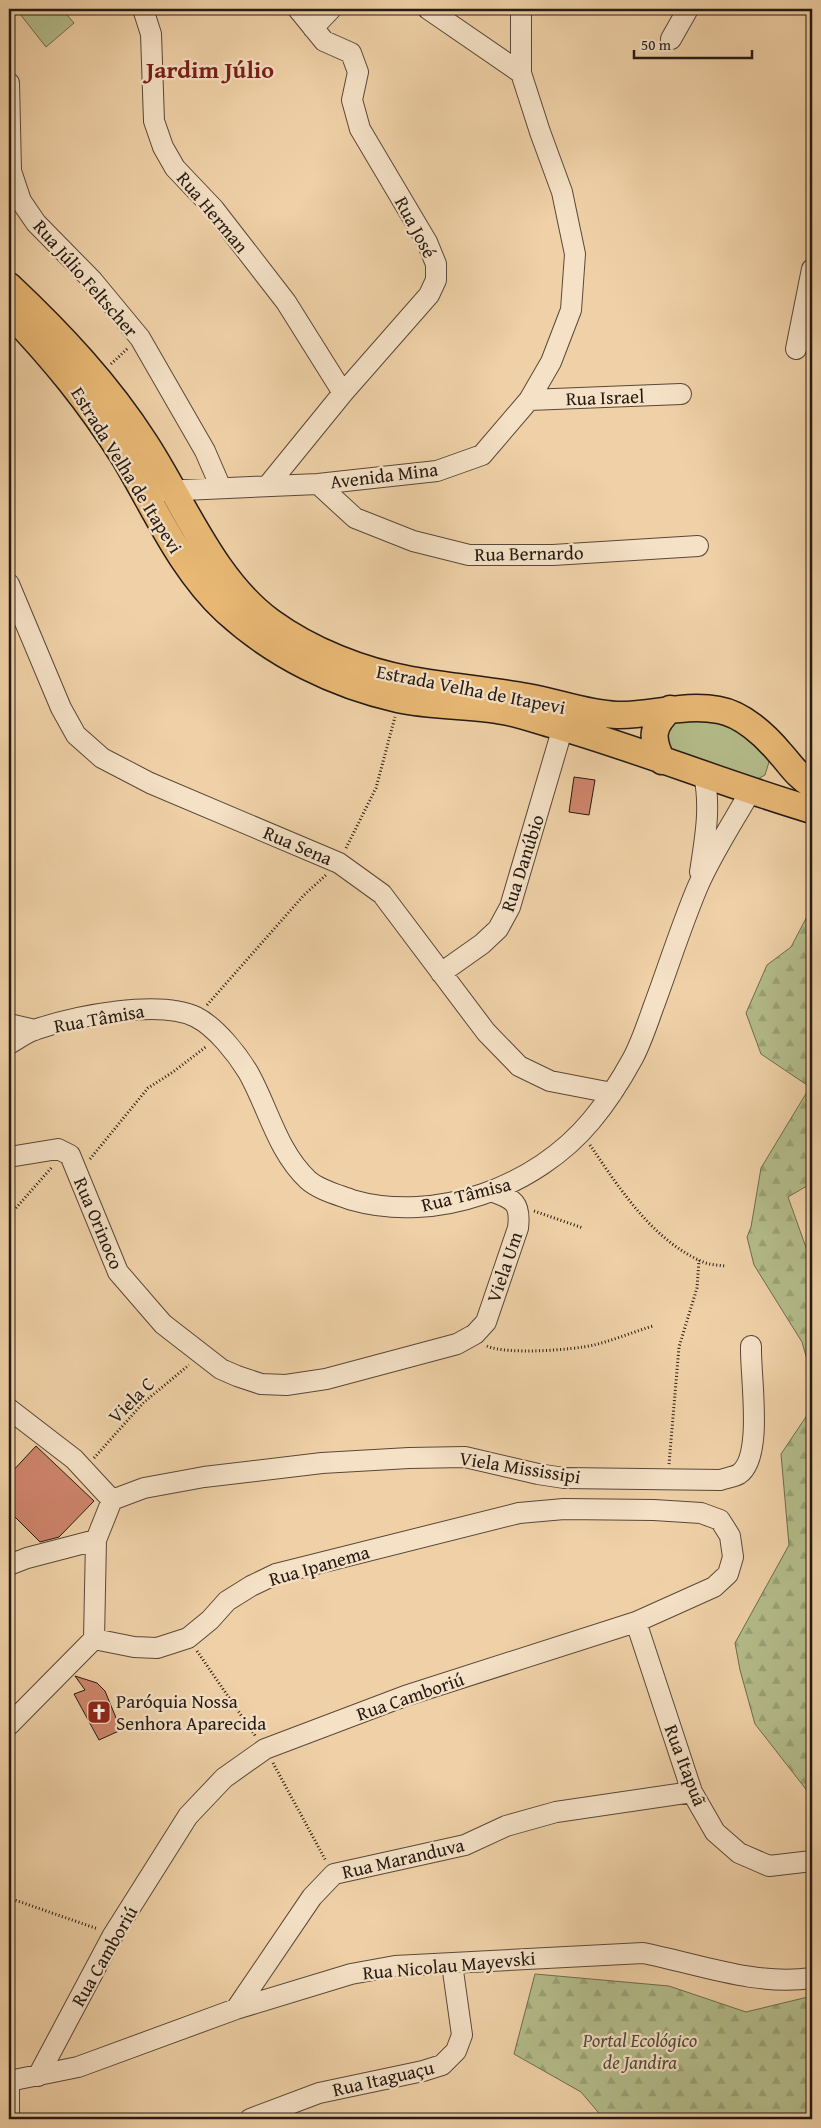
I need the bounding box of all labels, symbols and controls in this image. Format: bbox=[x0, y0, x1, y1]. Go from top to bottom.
scale bar bbox=[634, 28, 751, 60]
text: 50 m bbox=[641, 34, 672, 55]
district label: Jardim Júlio bbox=[142, 52, 274, 87]
street label: Rua Herman bbox=[170, 165, 256, 259]
street label: Rua José bbox=[388, 191, 444, 263]
street label: Rua Júlio Feltscher bbox=[27, 213, 145, 343]
street label: Estrada Velha de Itapevi bbox=[64, 381, 190, 559]
street label: Rua Israel bbox=[565, 382, 645, 412]
street label: Avenida Mina bbox=[329, 454, 440, 496]
street label: Rua Bernardo bbox=[474, 538, 584, 568]
street label: Estrada Velha de Itapevi bbox=[374, 657, 568, 721]
street label: Rua Danúbio bbox=[493, 811, 551, 915]
street label: Rua Sena bbox=[259, 818, 337, 872]
street label: Rua Tâmisa bbox=[52, 996, 146, 1040]
street label: Rua Tâmisa bbox=[418, 1169, 514, 1219]
street label: Rua Orinoco bbox=[67, 1173, 131, 1273]
street label: Viela Um bbox=[479, 1227, 529, 1306]
street label: Viela C bbox=[101, 1370, 161, 1430]
street label: Viela Mississipi bbox=[457, 1444, 583, 1490]
street label: Rua Ipanema bbox=[265, 1537, 373, 1593]
street label: Rua Camboriú bbox=[352, 1664, 468, 1727]
place label: Paróquia Nossa Senhora Aparecida bbox=[116, 1687, 266, 1737]
church icon: Paróquia Nossa Senhora Aparecida bbox=[86, 1699, 112, 1725]
street label: Rua Itapuã bbox=[658, 1720, 714, 1810]
street label: Rua Maranduva bbox=[339, 1830, 467, 1886]
street label: Rua Camboriú bbox=[64, 1900, 145, 2012]
street label: Rua Nicolau Mayevski bbox=[361, 1943, 537, 1987]
park label: Portal Ecológico de Jandira bbox=[582, 2026, 697, 2076]
street label: Rua Itaguaçu bbox=[330, 2053, 437, 2103]

